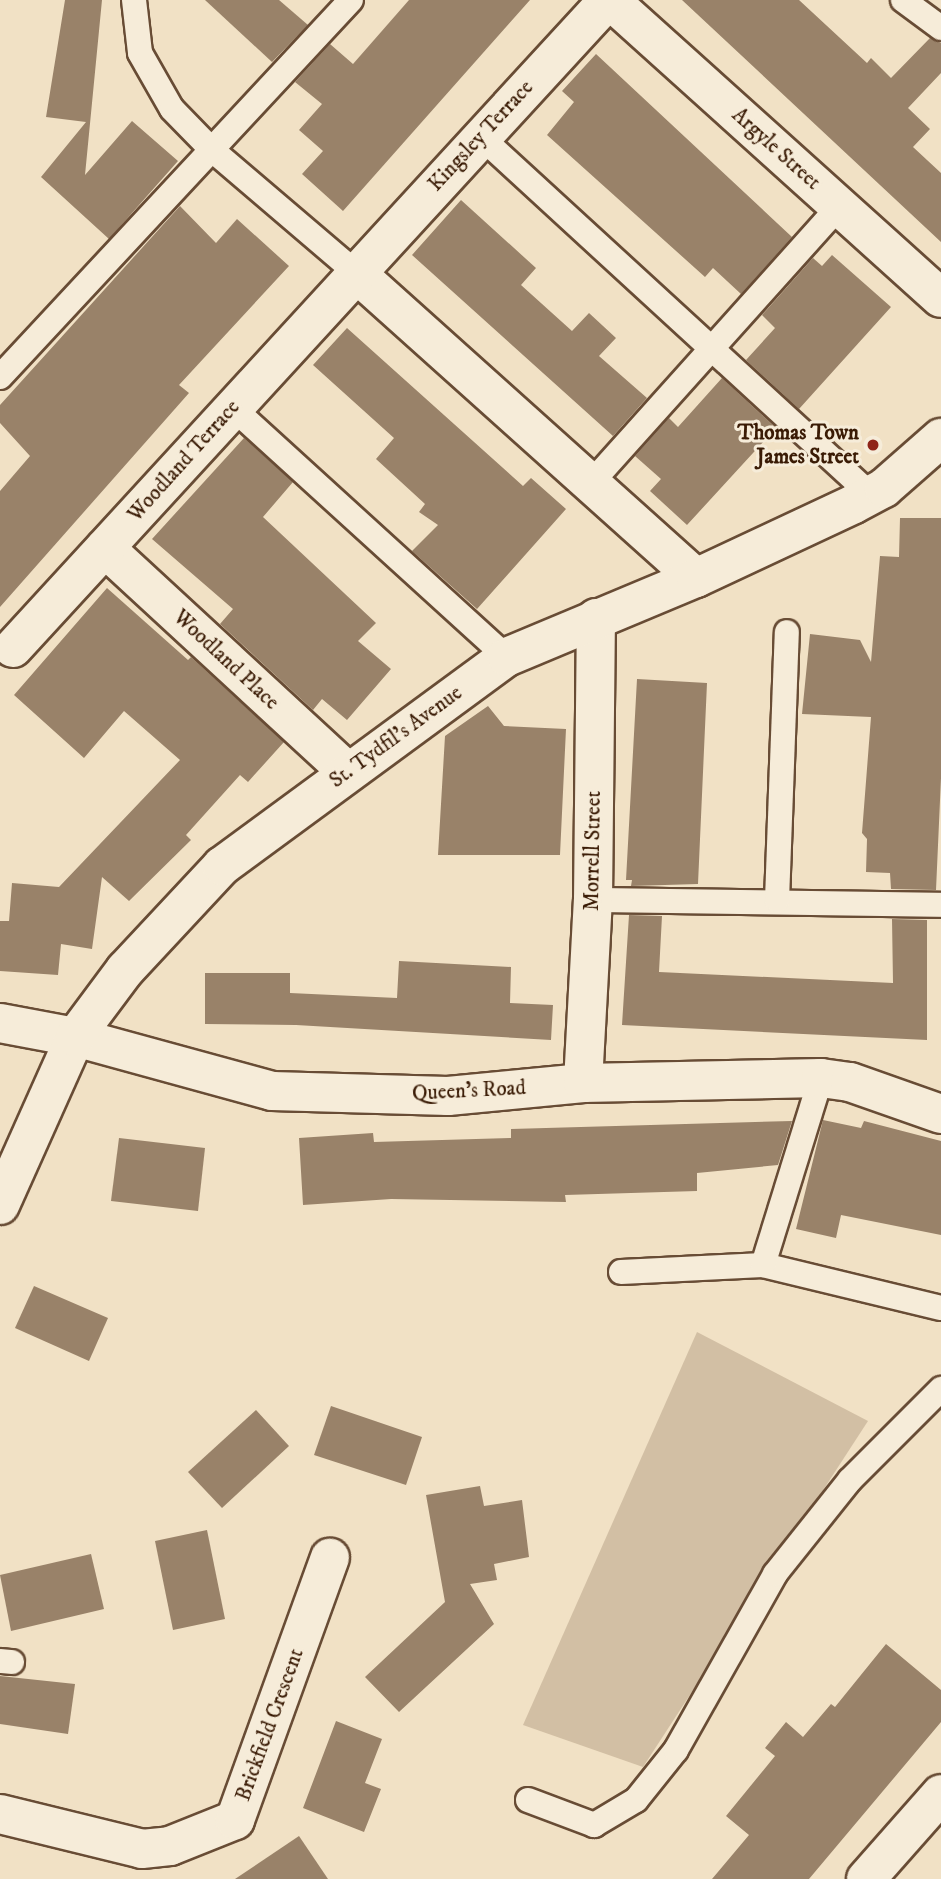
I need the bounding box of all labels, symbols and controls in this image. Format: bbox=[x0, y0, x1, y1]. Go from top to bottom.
street label: Kingsley Terrace bbox=[423, 75, 539, 197]
street label: Argyle Street bbox=[727, 103, 825, 195]
street label: Woodland Terrace bbox=[123, 395, 245, 527]
place label: Thomas Town James Street bbox=[737, 420, 859, 470]
marker: Thomas Town James Street bbox=[865, 437, 881, 453]
street label: Woodland Place bbox=[168, 605, 284, 715]
street label: St. Tydfil's Avenue bbox=[325, 680, 467, 794]
street label: Morrell Street bbox=[579, 791, 607, 911]
street label: Queen's Road bbox=[411, 1075, 527, 1107]
street label: Brickfield Crescent bbox=[231, 1645, 309, 1805]

